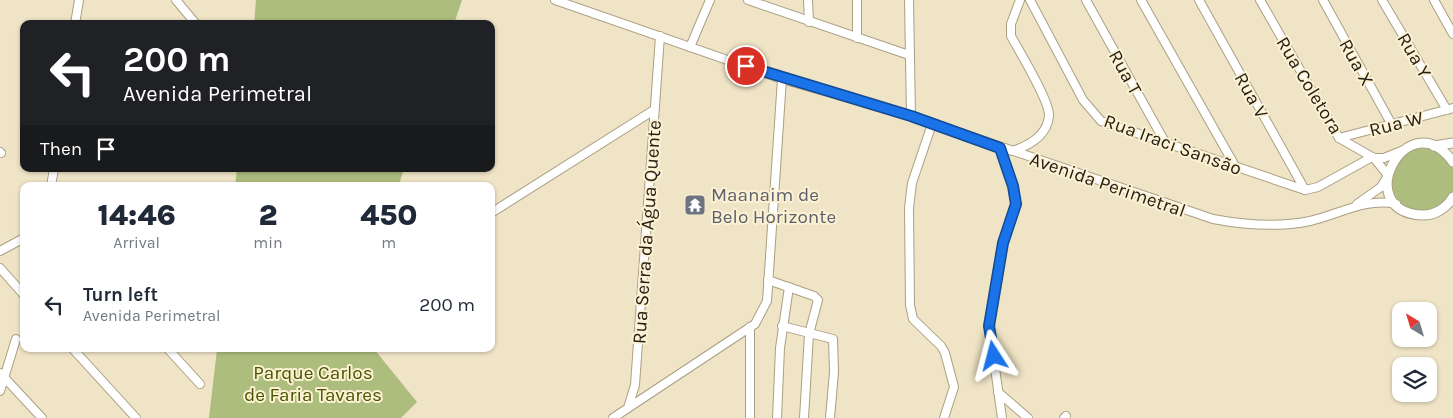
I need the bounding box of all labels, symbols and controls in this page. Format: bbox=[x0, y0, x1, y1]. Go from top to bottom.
street label: Rua Y bbox=[1392, 29, 1436, 83]
street label: Rua Coletora bbox=[1271, 33, 1347, 138]
street label: Rua X bbox=[1334, 35, 1378, 90]
text: 200 m bbox=[123, 39, 231, 80]
icon: left bbox=[40, 40, 105, 105]
pin bbox=[725, 45, 767, 87]
street label: Rua T bbox=[1104, 46, 1147, 99]
icon: arrive bbox=[732, 52, 760, 80]
street label: Rua V bbox=[1230, 69, 1273, 122]
text: Avenida Perimetral bbox=[123, 81, 312, 107]
street label: Rua W bbox=[1367, 107, 1426, 141]
street label: Rua Iraci Sansão bbox=[1101, 110, 1245, 180]
street label: Rua Serra da Água Quente bbox=[627, 119, 666, 345]
icon: arrive bbox=[92, 135, 120, 163]
text: Then bbox=[40, 138, 82, 160]
street label: Avenida Perimetral bbox=[1027, 148, 1188, 222]
place label: Maanaim de Belo Horizonte bbox=[711, 184, 836, 228]
temple icon: Maanaim de Belo Horizonte bbox=[683, 193, 707, 217]
text: 14:46 bbox=[98, 197, 176, 233]
text: 2 bbox=[258, 197, 277, 233]
text: 450 bbox=[360, 197, 417, 233]
text: Arrival bbox=[113, 233, 160, 252]
text: min bbox=[253, 233, 283, 252]
text: m bbox=[381, 233, 396, 252]
text: Turn left bbox=[83, 284, 158, 306]
icon: left bbox=[40, 291, 68, 319]
text: 200 m bbox=[419, 294, 475, 316]
north arrow bbox=[1392, 302, 1438, 348]
map controls bbox=[1392, 302, 1437, 402]
text: Avenida Perimetral bbox=[83, 306, 221, 325]
position arrow bbox=[967, 329, 1019, 381]
button: layers bbox=[1392, 357, 1437, 402]
park label: Parque Carlos de Faria Tavares bbox=[244, 362, 382, 406]

